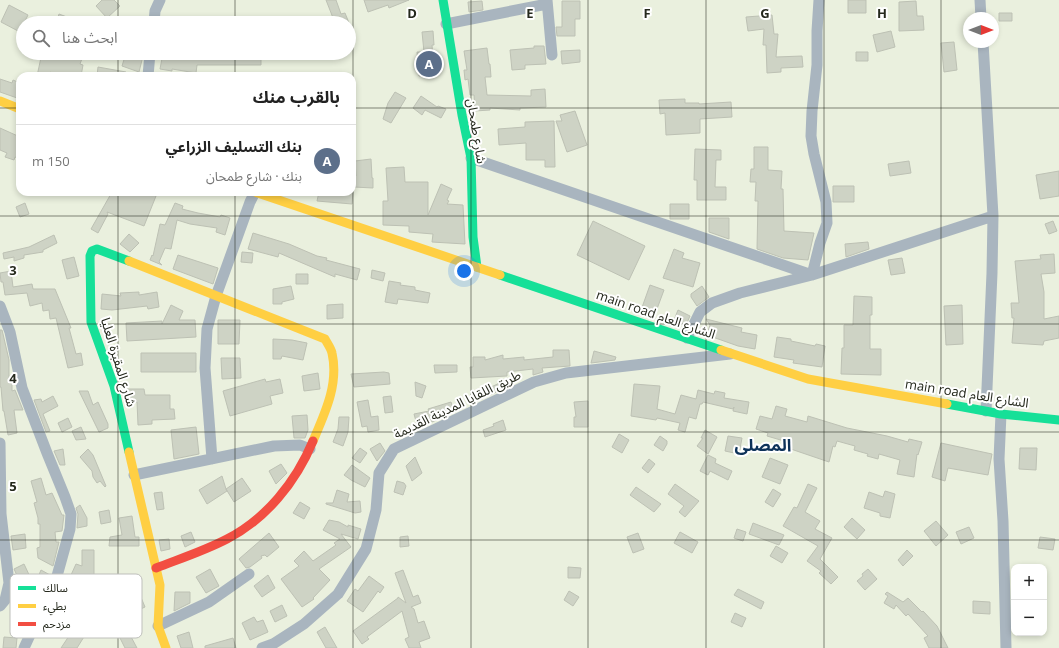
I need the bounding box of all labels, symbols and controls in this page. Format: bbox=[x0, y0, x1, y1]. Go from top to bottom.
text: D bbox=[407, 4, 417, 22]
text: E bbox=[526, 4, 534, 22]
text: F bbox=[643, 4, 651, 22]
text: G bbox=[760, 4, 770, 22]
text: H bbox=[877, 4, 887, 22]
north arrow bbox=[963, 12, 999, 48]
search box bbox=[16, 16, 356, 60]
icon: search bbox=[30, 27, 52, 49]
text: ابحث هنا bbox=[62, 27, 118, 47]
pin: A bbox=[416, 49, 442, 79]
text: بالقرب منك bbox=[253, 85, 340, 108]
street label: شارع طمحان bbox=[461, 97, 491, 165]
text: بنك التسليف الزراعي bbox=[166, 136, 302, 156]
text: 150 m bbox=[32, 152, 70, 170]
text: A bbox=[323, 152, 332, 170]
text: بنك · شارع طمحان bbox=[206, 167, 302, 185]
text: 3 bbox=[9, 261, 17, 279]
your location bbox=[454, 261, 474, 281]
street label: main road الشارع العام bbox=[593, 285, 718, 345]
street label: شارع المقبرة العليا bbox=[95, 315, 141, 410]
street label: طريق اللقايا المدينة القديمة bbox=[390, 365, 524, 443]
text: 4 bbox=[9, 369, 17, 387]
street label: main road الشارع العام bbox=[904, 374, 1030, 414]
district label: المصلى bbox=[735, 433, 791, 456]
text: 5 bbox=[9, 477, 17, 495]
map controls bbox=[1011, 564, 1047, 636]
button: + bbox=[1011, 564, 1047, 600]
legend bbox=[10, 574, 142, 638]
text: سالك bbox=[43, 580, 68, 595]
text: بطيء bbox=[43, 598, 66, 616]
button: − bbox=[1011, 600, 1047, 636]
text: مزدحم bbox=[43, 616, 71, 633]

